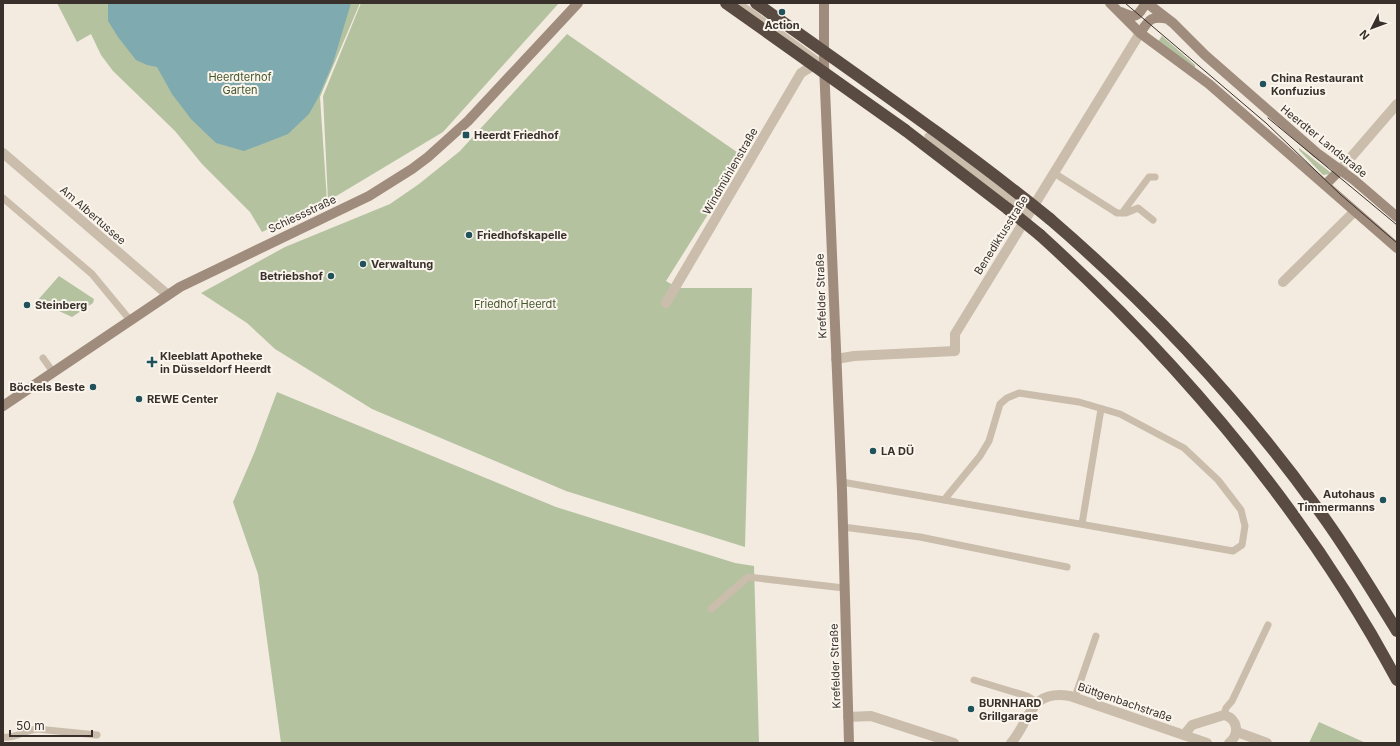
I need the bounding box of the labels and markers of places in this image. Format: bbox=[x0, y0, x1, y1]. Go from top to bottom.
marker: Action bbox=[777, 7, 787, 17]
place label: Action bbox=[764, 18, 800, 32]
place label: China Restaurant Konfuzius bbox=[1271, 71, 1364, 98]
marker: China Restaurant Konfuzius bbox=[1258, 79, 1268, 89]
place label: Heerdt Friedhof bbox=[474, 128, 559, 142]
marker: Heerdt Friedhof bbox=[461, 130, 471, 140]
place label: Friedhofskapelle bbox=[477, 228, 567, 242]
marker: Friedhofskapelle bbox=[464, 230, 474, 240]
place label: Verwaltung bbox=[371, 257, 433, 271]
marker: Verwaltung bbox=[358, 259, 368, 269]
place label: Betriebshof bbox=[260, 269, 324, 283]
marker: Betriebshof bbox=[326, 271, 336, 281]
place label: Steinberg bbox=[35, 298, 87, 312]
marker: Steinberg bbox=[22, 300, 32, 310]
place label: Kleeblatt Apotheke in Düsseldorf Heerdt bbox=[160, 349, 271, 376]
marker: Kleeblatt Apotheke in Düsseldorf Heerdt bbox=[147, 357, 157, 367]
place label: Böckels Beste bbox=[10, 380, 85, 394]
marker: Böckels Beste bbox=[88, 382, 98, 392]
place label: REWE Center bbox=[147, 392, 219, 406]
marker: REWE Center bbox=[134, 394, 144, 404]
place label: LA DÜ bbox=[881, 444, 914, 458]
marker: LA DÜ bbox=[868, 446, 878, 456]
place label: Autohaus Timmermanns bbox=[1297, 487, 1375, 514]
marker: Autohaus Timmermanns bbox=[1378, 495, 1388, 505]
place label: BURNHARD Grillgarage bbox=[979, 696, 1042, 723]
marker: BURNHARD Grillgarage bbox=[966, 704, 976, 714]

